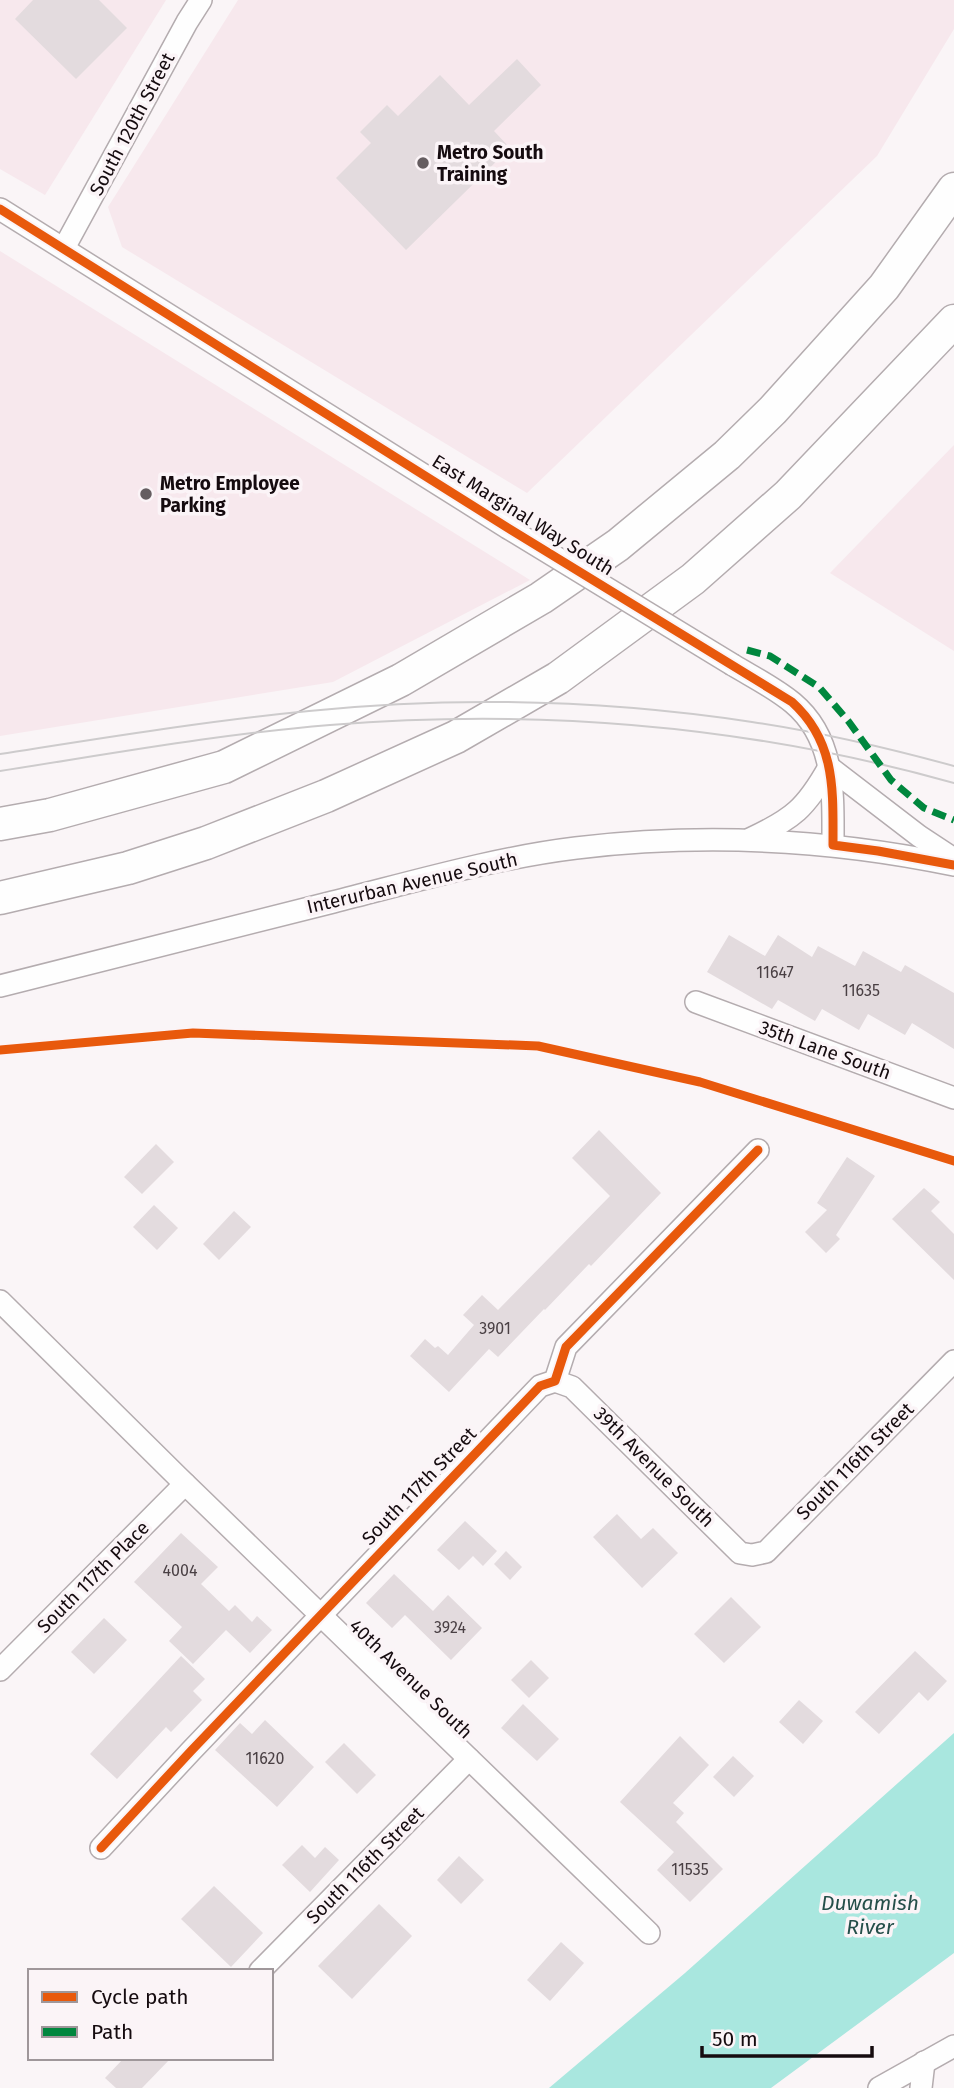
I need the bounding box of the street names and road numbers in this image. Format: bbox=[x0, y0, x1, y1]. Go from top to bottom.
street label: South 120th Street bbox=[85, 49, 179, 199]
street label: East Marginal Way South bbox=[428, 450, 618, 580]
street label: Interurban Avenue South bbox=[304, 848, 520, 918]
street label: 35th Lane South bbox=[756, 1016, 894, 1084]
street label: South 116th Street bbox=[792, 1397, 919, 1524]
street label: 39th Avenue South bbox=[589, 1402, 719, 1532]
street label: South 117th Street bbox=[357, 1422, 481, 1550]
street label: South 117th Place bbox=[32, 1516, 154, 1638]
street label: 40th Avenue South bbox=[345, 1614, 477, 1744]
street label: South 116th Street bbox=[302, 1801, 429, 1928]

